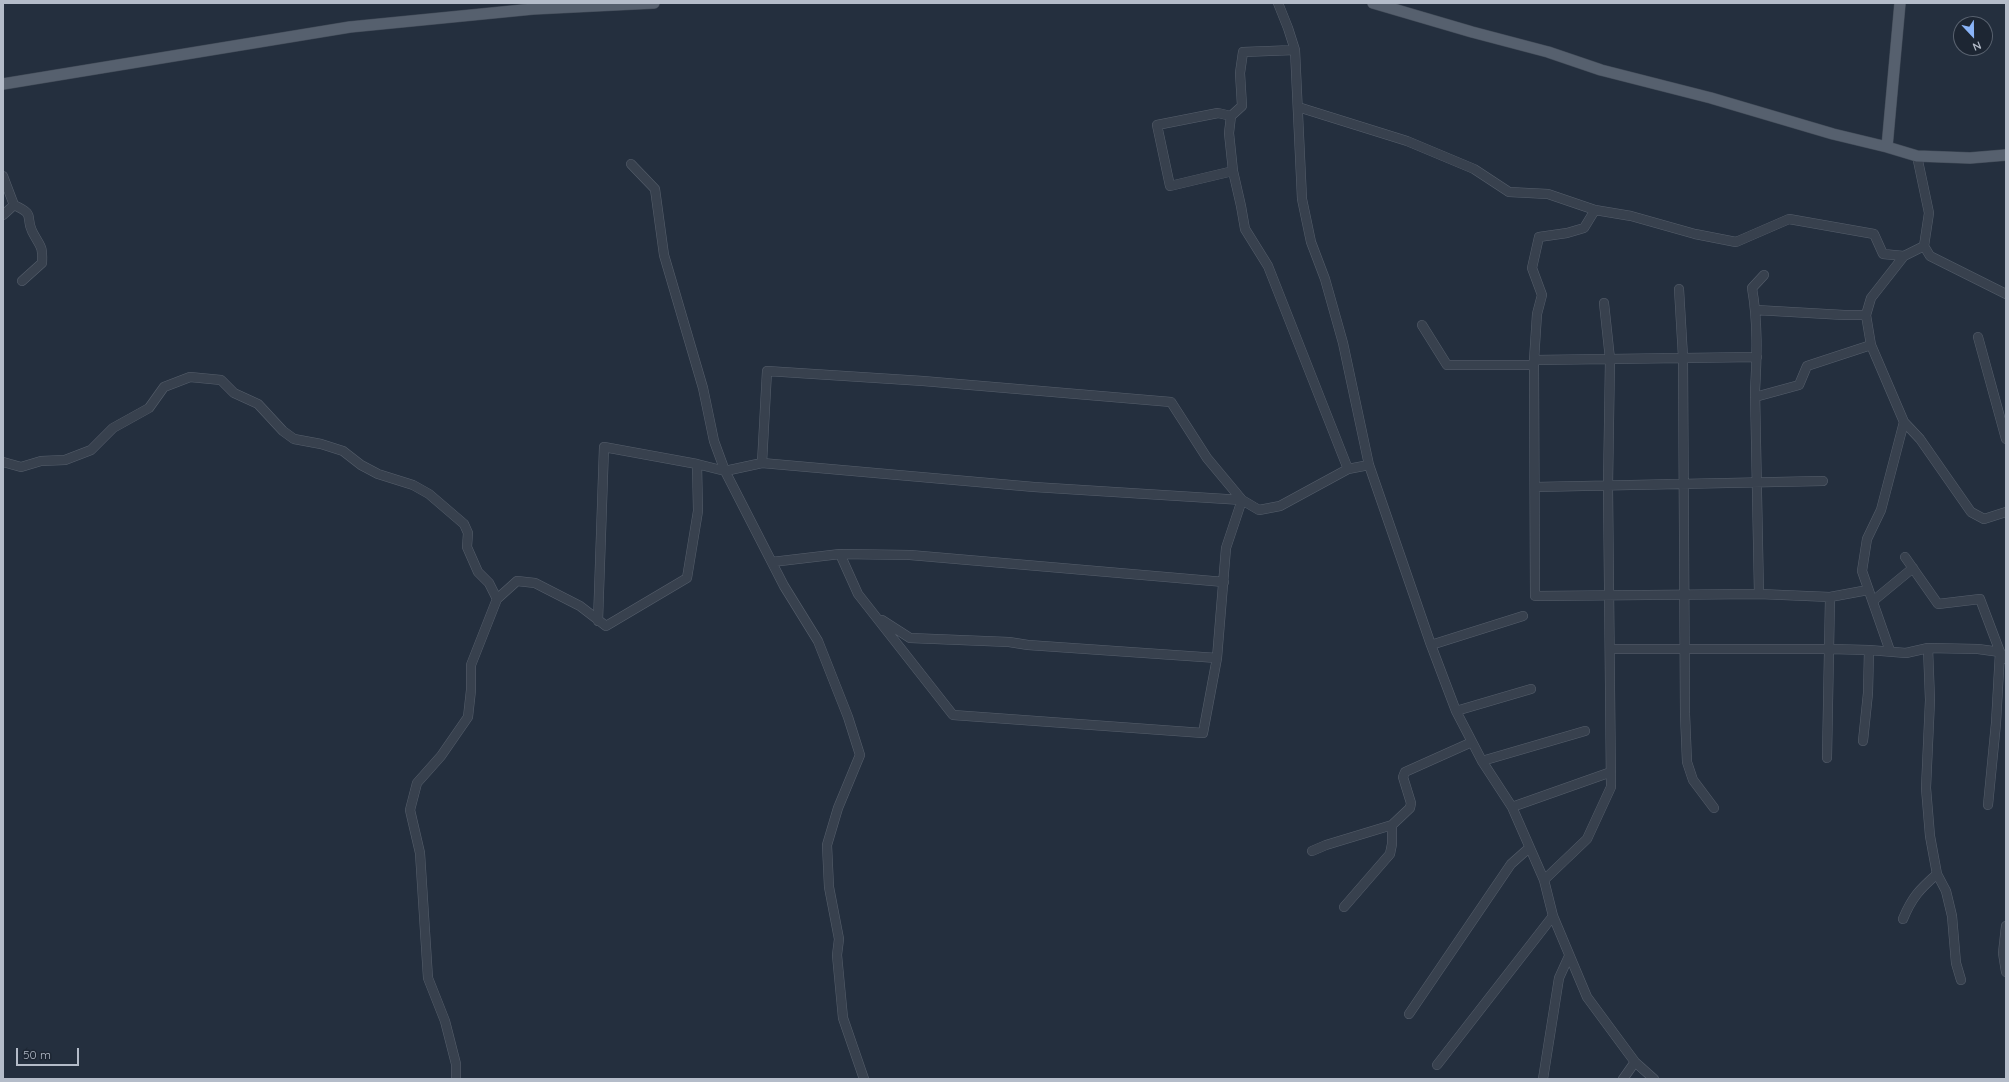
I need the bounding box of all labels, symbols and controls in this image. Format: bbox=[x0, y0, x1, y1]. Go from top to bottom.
north arrow bbox=[1953, 16, 1993, 56]
text: N bbox=[1971, 38, 1983, 54]
scale bar bbox=[18, 1040, 81, 1066]
text: 50 m bbox=[23, 1047, 51, 1062]

